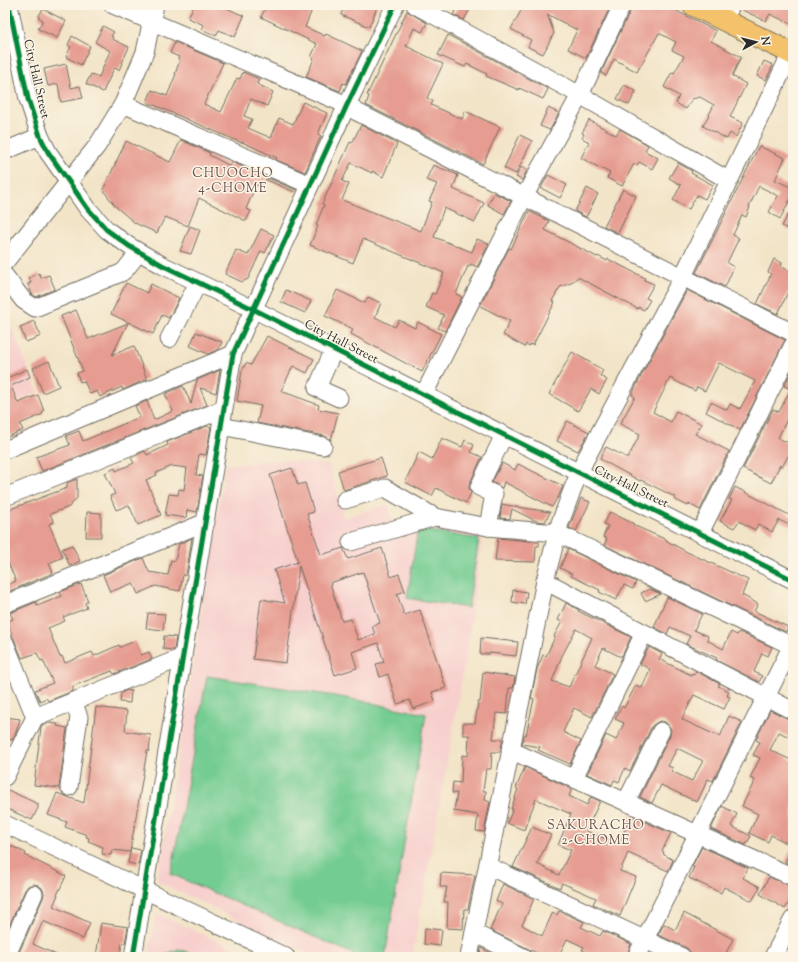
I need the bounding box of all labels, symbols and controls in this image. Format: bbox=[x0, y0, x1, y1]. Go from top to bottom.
north arrow bbox=[736, 22, 776, 62]
text: N bbox=[756, 35, 773, 46]
street label: City Hall Street bbox=[18, 38, 54, 120]
district label: CHUOCHO 4-CHOME bbox=[192, 165, 274, 198]
street label: City Hall Street bbox=[301, 316, 381, 368]
street label: City Hall Street bbox=[591, 461, 671, 513]
district label: SAKURACHO 2-CHOME bbox=[547, 817, 645, 850]

